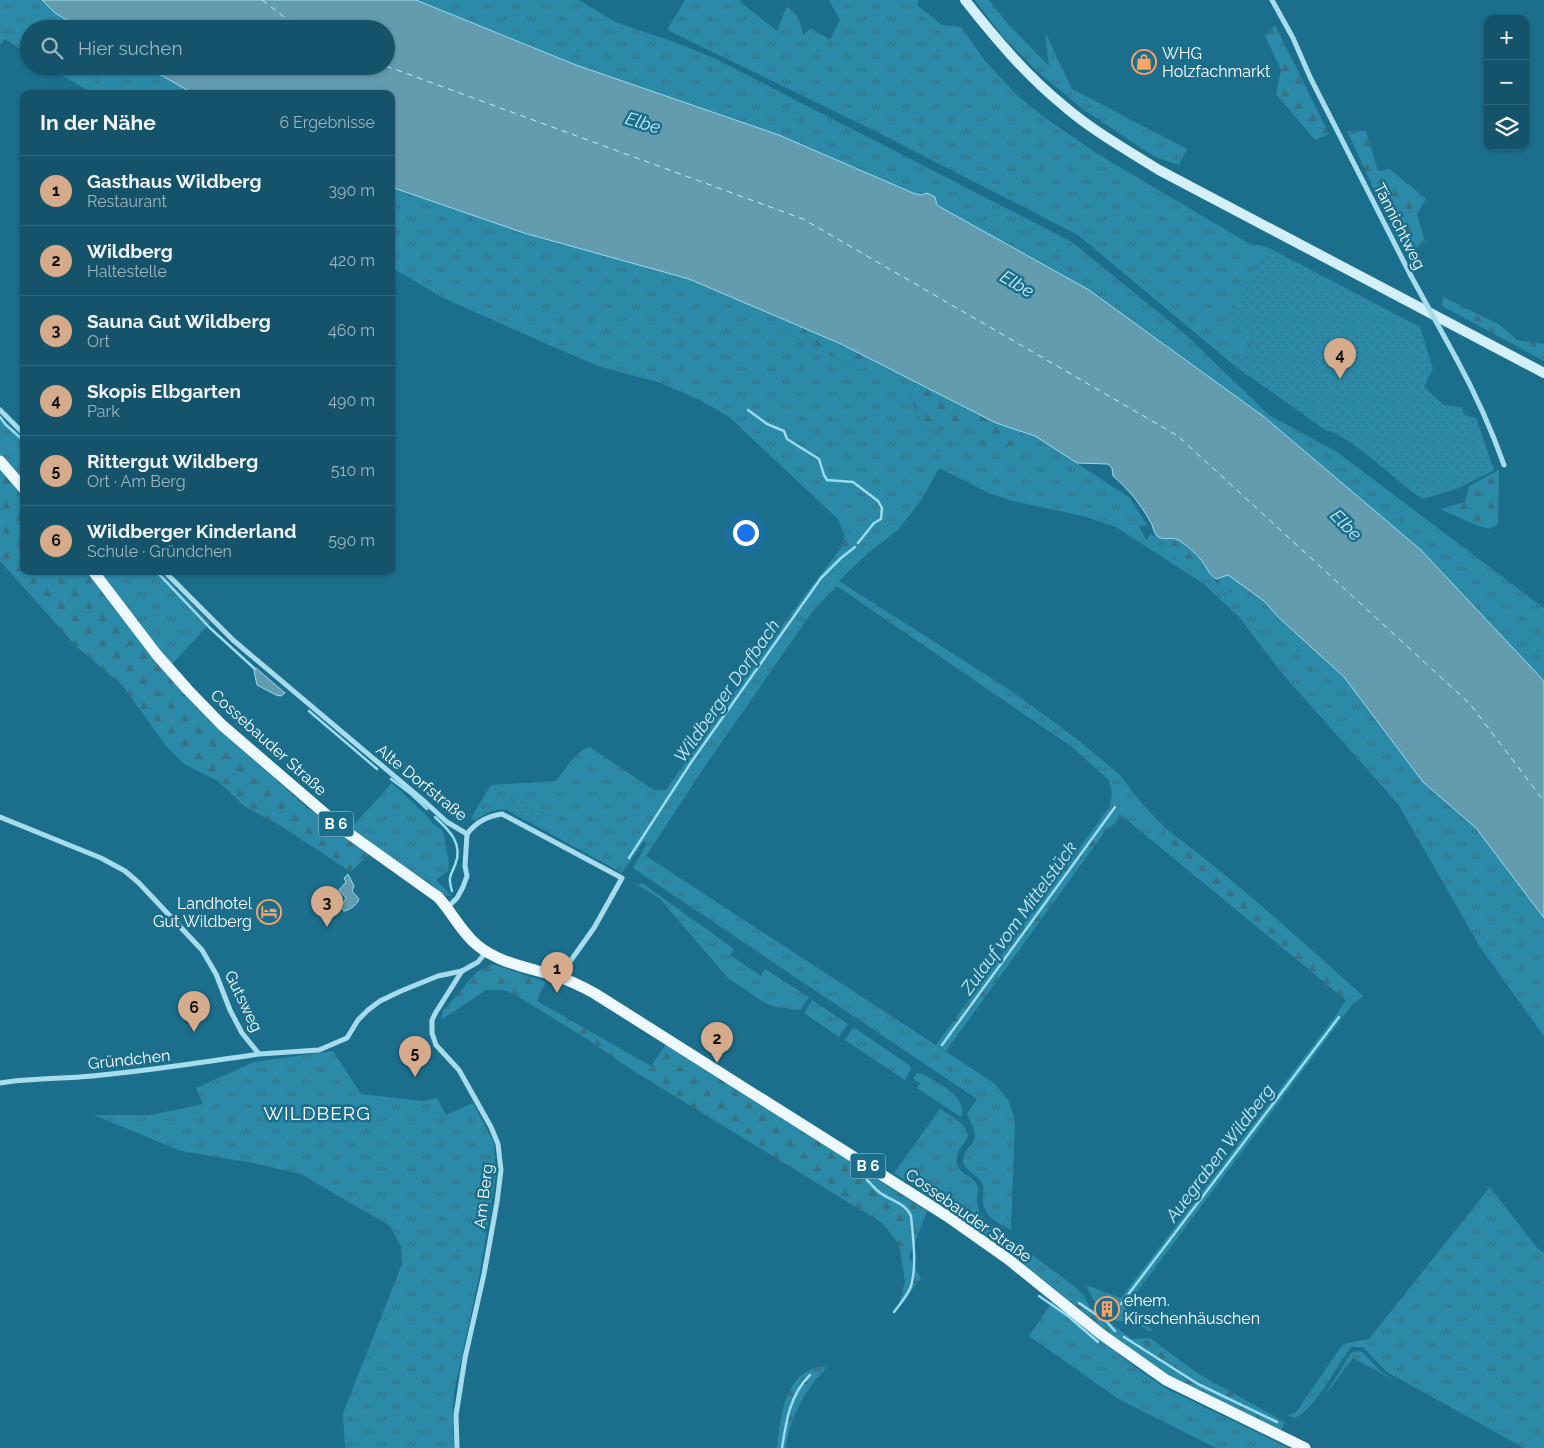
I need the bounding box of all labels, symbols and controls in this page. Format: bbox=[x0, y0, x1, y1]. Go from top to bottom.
map controls bbox=[1484, 15, 1529, 150]
button: + bbox=[1484, 15, 1529, 60]
search box bbox=[20, 20, 395, 75]
icon: search bbox=[38, 34, 66, 62]
text: Hier suchen bbox=[78, 37, 183, 59]
place label: WHG Holzfachmarkt bbox=[1162, 44, 1271, 81]
shop icon: WHG Holzfachmarkt bbox=[1131, 49, 1157, 75]
button: − bbox=[1484, 60, 1529, 105]
button: layers bbox=[1484, 105, 1529, 150]
water label: Elbe bbox=[623, 107, 664, 138]
text: In der Nähe bbox=[40, 110, 156, 135]
text: 6 Ergebnisse bbox=[279, 113, 375, 132]
text: Gasthaus Wildberg bbox=[87, 170, 262, 192]
street label: Tännichtweg bbox=[1370, 180, 1429, 273]
text: 1 bbox=[52, 181, 60, 200]
text: 390 m bbox=[329, 181, 375, 200]
text: Restaurant bbox=[87, 192, 167, 211]
text: Wildberg bbox=[87, 240, 173, 262]
text: 2 bbox=[51, 251, 61, 270]
text: 420 m bbox=[329, 251, 375, 270]
text: Haltestelle bbox=[87, 262, 167, 281]
water label: Elbe bbox=[997, 265, 1038, 302]
text: Sauna Gut Wildberg bbox=[87, 310, 271, 332]
text: 3 bbox=[52, 321, 60, 340]
text: 460 m bbox=[328, 321, 375, 340]
text: Ort bbox=[87, 332, 110, 351]
pin: 4 bbox=[1324, 338, 1356, 379]
text: Skopis Elbgarten bbox=[87, 380, 241, 402]
text: 4 bbox=[51, 391, 61, 410]
text: 490 m bbox=[328, 391, 375, 410]
text: Park bbox=[87, 402, 120, 421]
text: Rittergut Wildberg bbox=[87, 450, 258, 472]
text: 5 bbox=[52, 461, 60, 480]
text: 510 m bbox=[331, 461, 375, 480]
text: Ort · Am Berg bbox=[87, 472, 186, 491]
water label: Elbe bbox=[1326, 505, 1367, 545]
text: Wildberger Kinderland bbox=[87, 520, 296, 542]
your location bbox=[733, 520, 759, 546]
text: 6 bbox=[51, 531, 61, 550]
text: 590 m bbox=[328, 531, 375, 550]
text: Schule · Gründchen bbox=[87, 542, 232, 561]
water label: Wildberger Dorfbach bbox=[669, 615, 784, 766]
street label: Cossebauder Straße bbox=[207, 685, 331, 799]
street label: Alte Dorfstraße bbox=[372, 740, 471, 825]
road number: B 6 bbox=[318, 812, 354, 836]
water label: Zulauf vom Mittelstück bbox=[956, 837, 1081, 999]
pin: 3 bbox=[311, 886, 343, 927]
place label: Landhotel Gut Wildberg bbox=[153, 894, 253, 931]
hotel icon: Landhotel Gut Wildberg bbox=[256, 899, 282, 925]
pin: 1 bbox=[541, 952, 573, 993]
street label: Gutsweg bbox=[221, 967, 267, 1035]
pin: 6 bbox=[178, 991, 210, 1032]
pin: 2 bbox=[701, 1022, 733, 1063]
pin: 5 bbox=[399, 1036, 431, 1077]
street label: Gründchen bbox=[87, 1046, 171, 1073]
water label: Auegraben Wildberg bbox=[1160, 1079, 1278, 1226]
district label: WILDBERG bbox=[263, 1102, 371, 1124]
road number: B 6 bbox=[850, 1154, 886, 1178]
street label: Am Berg bbox=[470, 1163, 497, 1229]
street label: Cossebauder Straße bbox=[902, 1165, 1035, 1266]
place label: ehem. Kirschenhäuschen bbox=[1124, 1291, 1260, 1328]
building icon: ehem. Kirschenhäuschen bbox=[1094, 1296, 1120, 1322]

